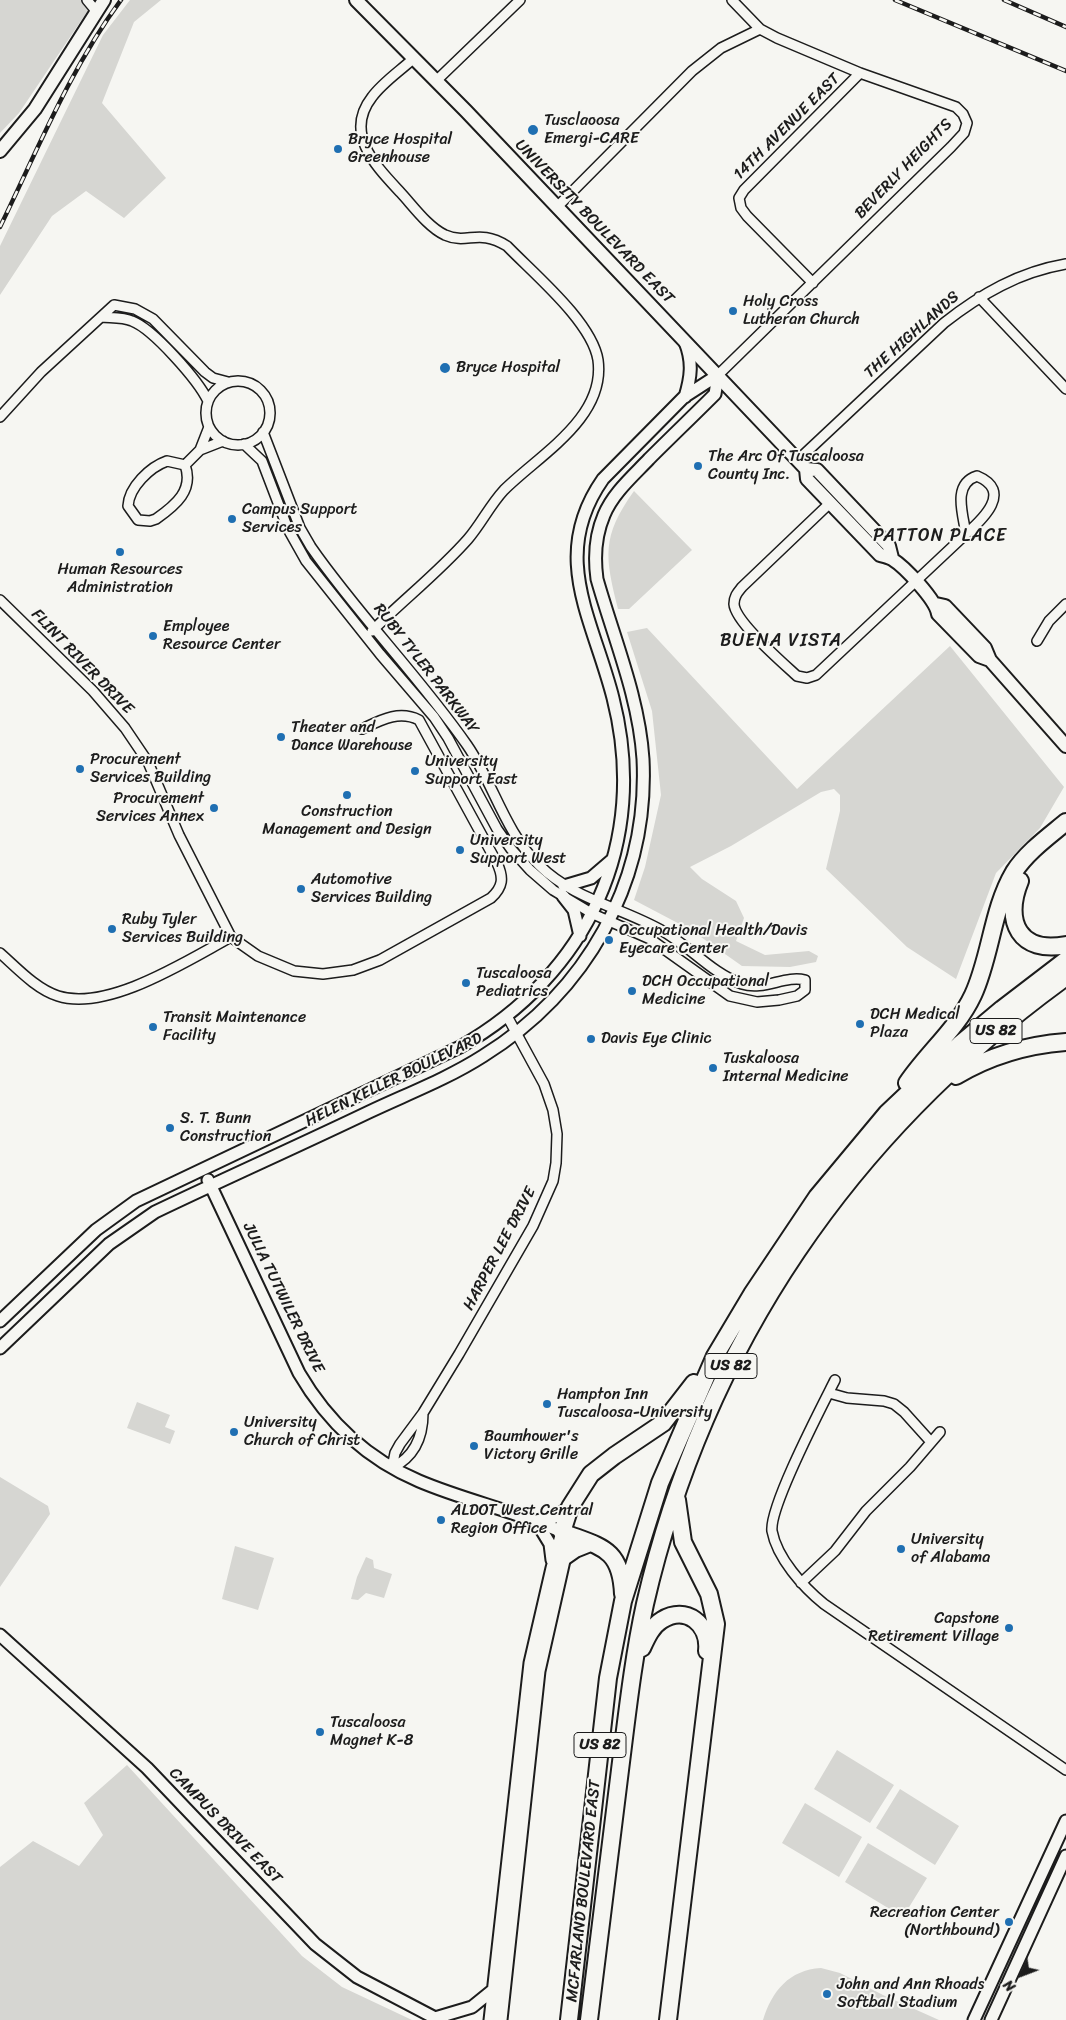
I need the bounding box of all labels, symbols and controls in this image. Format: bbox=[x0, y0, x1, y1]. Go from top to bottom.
street label: 14TH AVENUE EAST bbox=[730, 70, 844, 184]
place label: Tusclaoosa Emergi-CARE bbox=[544, 111, 639, 149]
street label: BEVERLY HEIGHTS bbox=[851, 115, 957, 223]
marker: Tusclaoosa Emergi-CARE bbox=[526, 123, 540, 137]
place label: Bryce Hospital Greenhouse bbox=[348, 130, 452, 168]
street label: UNIVERSITY BOULEVARD EAST bbox=[510, 136, 678, 308]
marker: Bryce Hospital Greenhouse bbox=[332, 143, 344, 155]
street label: THE HIGHLANDS bbox=[861, 287, 963, 383]
place label: Holy Cross Lutheran Church bbox=[743, 292, 860, 330]
marker: Holy Cross Lutheran Church bbox=[727, 305, 739, 317]
place label: Bryce Hospital bbox=[456, 358, 560, 378]
marker: Bryce Hospital bbox=[438, 361, 452, 375]
place label: The Arc Of Tuscaloosa County Inc. bbox=[708, 447, 864, 485]
marker: The Arc Of Tuscaloosa County Inc. bbox=[692, 460, 704, 472]
place label: Campus Support Services bbox=[242, 500, 357, 538]
marker: Campus Support Services bbox=[226, 513, 238, 525]
district label: PATTON PLACE bbox=[872, 525, 1008, 547]
marker: Human Resources Administration bbox=[114, 546, 126, 558]
place label: Human Resources Administration bbox=[57, 560, 183, 598]
street label: RUBY TYLER PARKWAY bbox=[369, 600, 483, 738]
street label: FLINT RIVER DRIVE bbox=[27, 605, 137, 719]
place label: Employee Resource Center bbox=[163, 617, 281, 655]
marker: Employee Resource Center bbox=[147, 630, 159, 642]
district label: BUENA VISTA bbox=[719, 630, 843, 652]
place label: Theater and Dance Warehouse bbox=[291, 718, 412, 756]
marker: Theater and Dance Warehouse bbox=[275, 731, 287, 743]
place label: Procurement Services Building bbox=[90, 750, 211, 788]
place label: University Support East bbox=[425, 752, 518, 790]
marker: Procurement Services Building bbox=[74, 763, 86, 775]
marker: University Support East bbox=[409, 765, 421, 777]
place label: Procurement Services Annex bbox=[96, 789, 204, 827]
marker: Construction Management and Design bbox=[341, 789, 353, 801]
marker: Procurement Services Annex bbox=[208, 802, 220, 814]
place label: Construction Management and Design bbox=[262, 802, 432, 840]
place label: University Support West bbox=[470, 831, 566, 869]
marker: University Support West bbox=[454, 844, 466, 856]
place label: Automotive Services Building bbox=[311, 870, 432, 908]
marker: Automotive Services Building bbox=[295, 883, 307, 895]
place label: Ruby Tyler Services Building bbox=[122, 910, 243, 948]
place label: Occupational Health/Davis Eyecare Center bbox=[619, 921, 808, 959]
marker: Ruby Tyler Services Building bbox=[106, 923, 118, 935]
marker: Occupational Health/Davis Eyecare Center bbox=[603, 934, 615, 946]
place label: Tuscaloosa Pediatrics bbox=[476, 964, 551, 1002]
place label: DCH Occupational Medicine bbox=[642, 972, 769, 1010]
marker: Tuscaloosa Pediatrics bbox=[460, 977, 472, 989]
marker: DCH Occupational Medicine bbox=[626, 985, 638, 997]
place label: DCH Medical Plaza bbox=[870, 1005, 960, 1043]
place label: Transit Maintenance Facility bbox=[163, 1008, 306, 1046]
marker: DCH Medical Plaza bbox=[854, 1018, 866, 1030]
road number: US 82 bbox=[970, 1018, 1022, 1044]
marker: Transit Maintenance Facility bbox=[147, 1021, 159, 1033]
street label: HELEN KELLER BOULEVARD bbox=[302, 1029, 486, 1131]
place label: Davis Eye Clinic bbox=[601, 1029, 712, 1049]
marker: Davis Eye Clinic bbox=[585, 1033, 597, 1045]
place label: Tuskaloosa Internal Medicine bbox=[723, 1049, 849, 1087]
marker: Tuskaloosa Internal Medicine bbox=[707, 1062, 719, 1074]
place label: S. T. Bunn Construction bbox=[180, 1109, 271, 1147]
marker: S. T. Bunn Construction bbox=[164, 1122, 176, 1134]
street label: HARPER LEE DRIVE bbox=[459, 1184, 541, 1314]
street label: JULIA TUTWILER DRIVE bbox=[238, 1220, 328, 1376]
road number: US 82 bbox=[705, 1354, 757, 1378]
place label: Hampton Inn Tuscaloosa-University bbox=[557, 1385, 712, 1423]
marker: Hampton Inn Tuscaloosa-University bbox=[541, 1398, 553, 1410]
place label: University Church of Christ bbox=[244, 1413, 360, 1451]
marker: University Church of Christ bbox=[228, 1426, 240, 1438]
place label: Baumhower's Victory Grille bbox=[484, 1427, 578, 1465]
marker: Baumhower's Victory Grille bbox=[468, 1440, 480, 1452]
place label: ALDOT West Central Region Office bbox=[451, 1501, 593, 1539]
marker: ALDOT West Central Region Office bbox=[435, 1514, 447, 1526]
place label: University of Alabama bbox=[911, 1530, 990, 1568]
marker: University of Alabama bbox=[895, 1543, 907, 1555]
place label: Capstone Retirement Village bbox=[868, 1609, 999, 1647]
marker: Capstone Retirement Village bbox=[1003, 1622, 1015, 1634]
place label: Tuscaloosa Magnet K-8 bbox=[330, 1713, 413, 1751]
marker: Tuscaloosa Magnet K-8 bbox=[314, 1726, 326, 1738]
road number: US 82 bbox=[574, 1732, 626, 1758]
street label: CAMPUS DRIVE EAST bbox=[165, 1764, 285, 1888]
street label: MCFARLAND BOULEVARD EAST bbox=[563, 1779, 605, 2003]
place label: Recreation Center (Northbound) bbox=[870, 1903, 999, 1941]
marker: Recreation Center (Northbound) bbox=[1003, 1916, 1015, 1928]
north arrow bbox=[996, 1950, 1046, 2000]
text: N bbox=[997, 1974, 1022, 1998]
place label: John and Ann Rhoads Softball Stadium bbox=[837, 1975, 984, 2013]
marker: John and Ann Rhoads Softball Stadium bbox=[821, 1988, 833, 2000]

